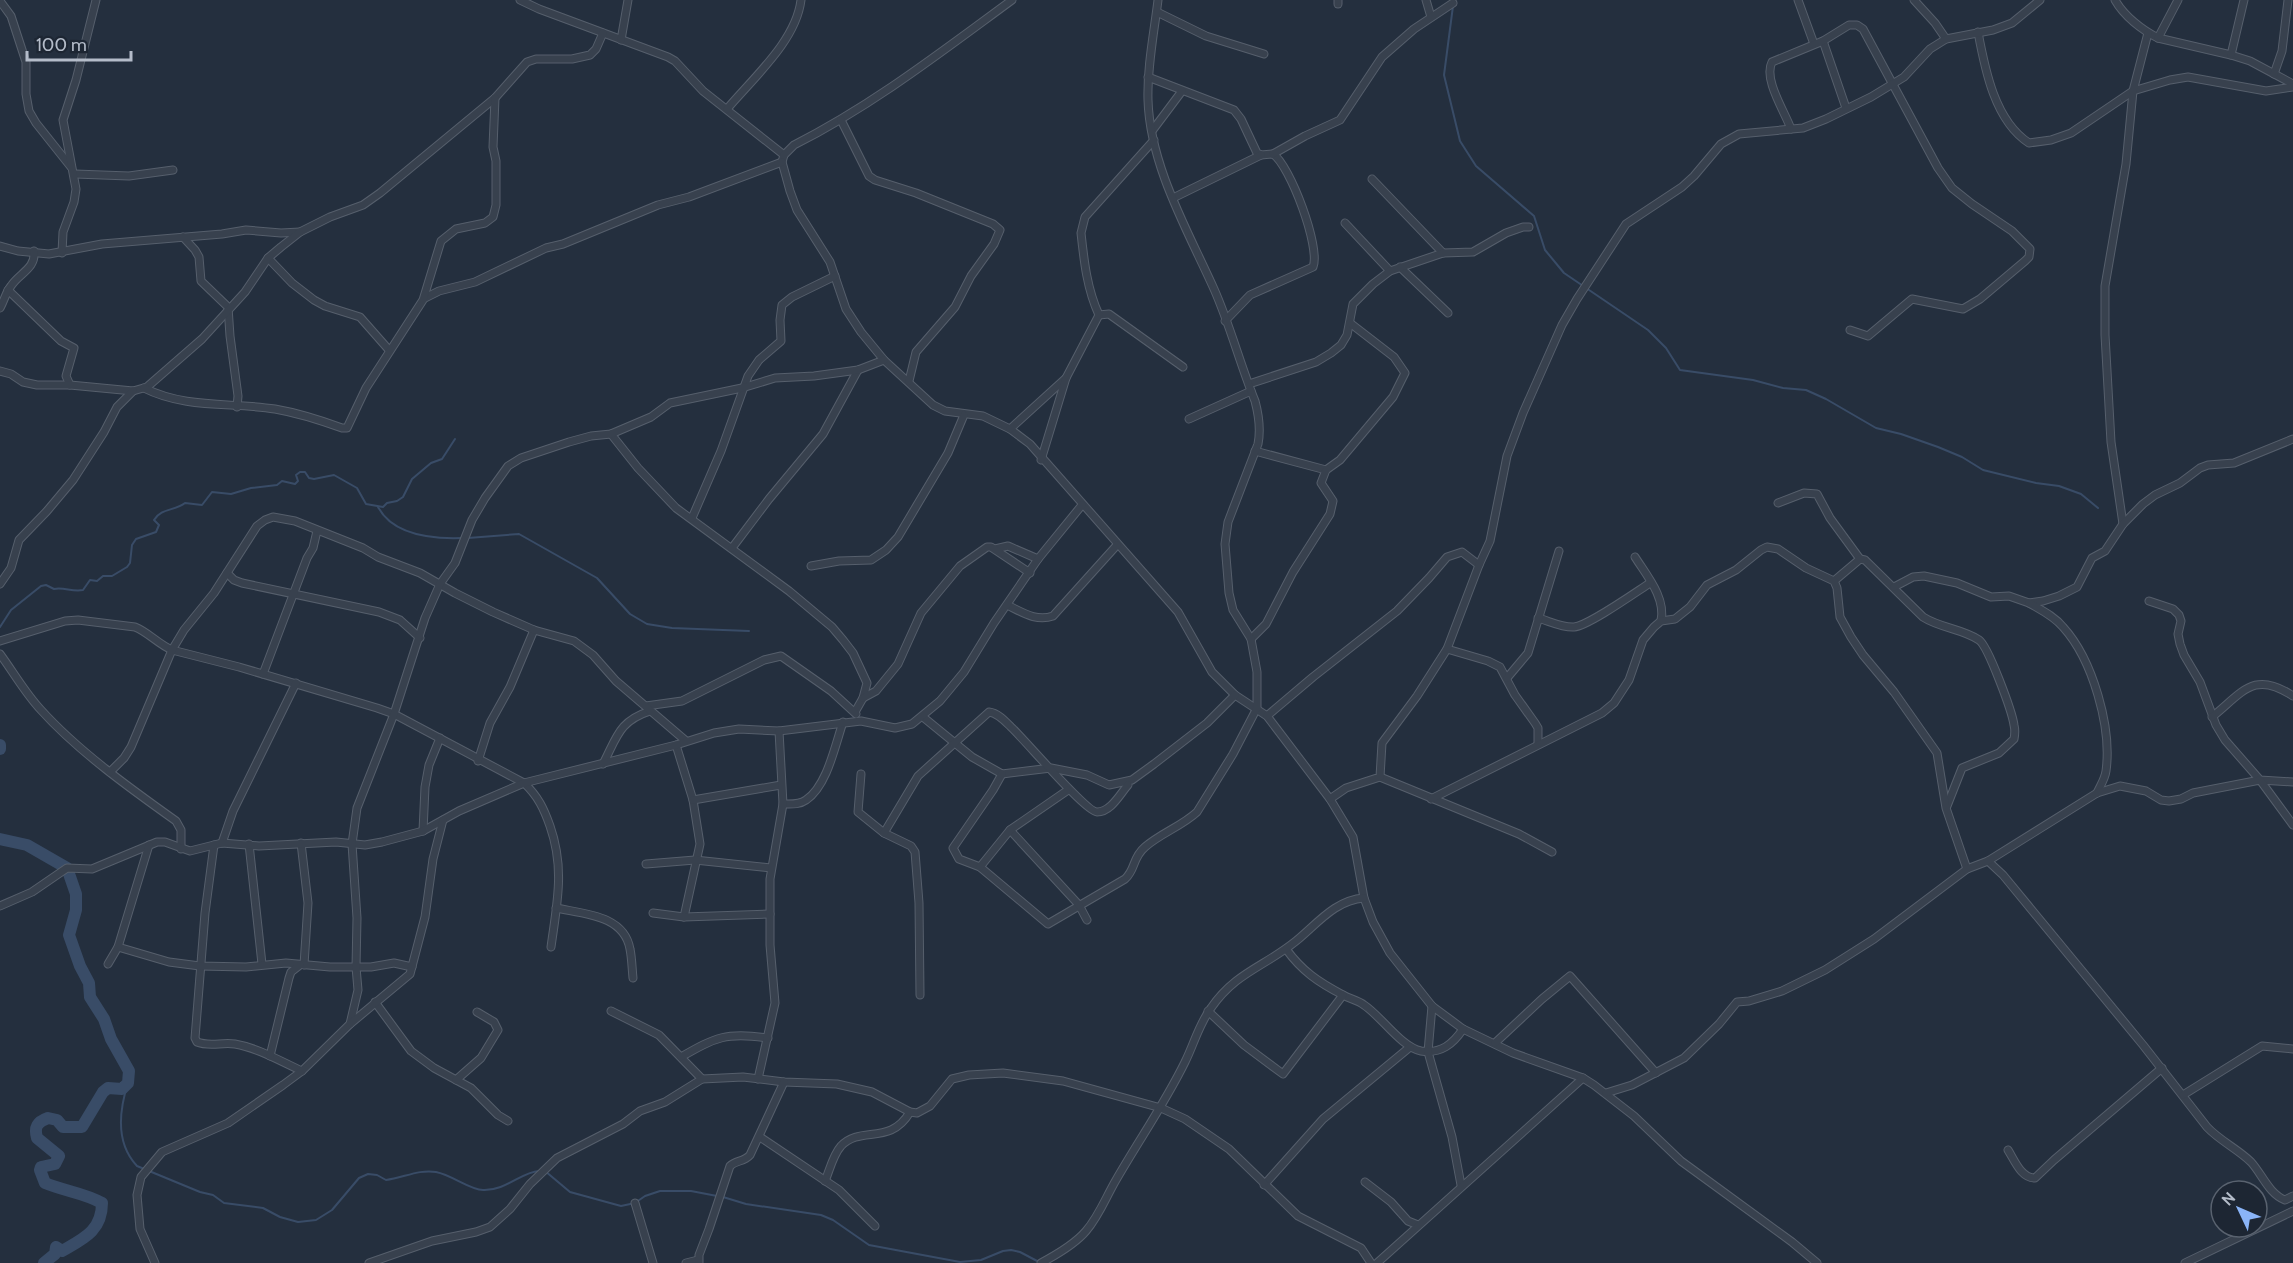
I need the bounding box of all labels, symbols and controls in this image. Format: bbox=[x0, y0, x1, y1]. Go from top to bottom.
scale bar bbox=[27, 24, 130, 62]
text: 100 m bbox=[36, 34, 87, 56]
north arrow bbox=[2209, 1179, 2269, 1239]
text: N bbox=[2218, 1188, 2239, 1210]

